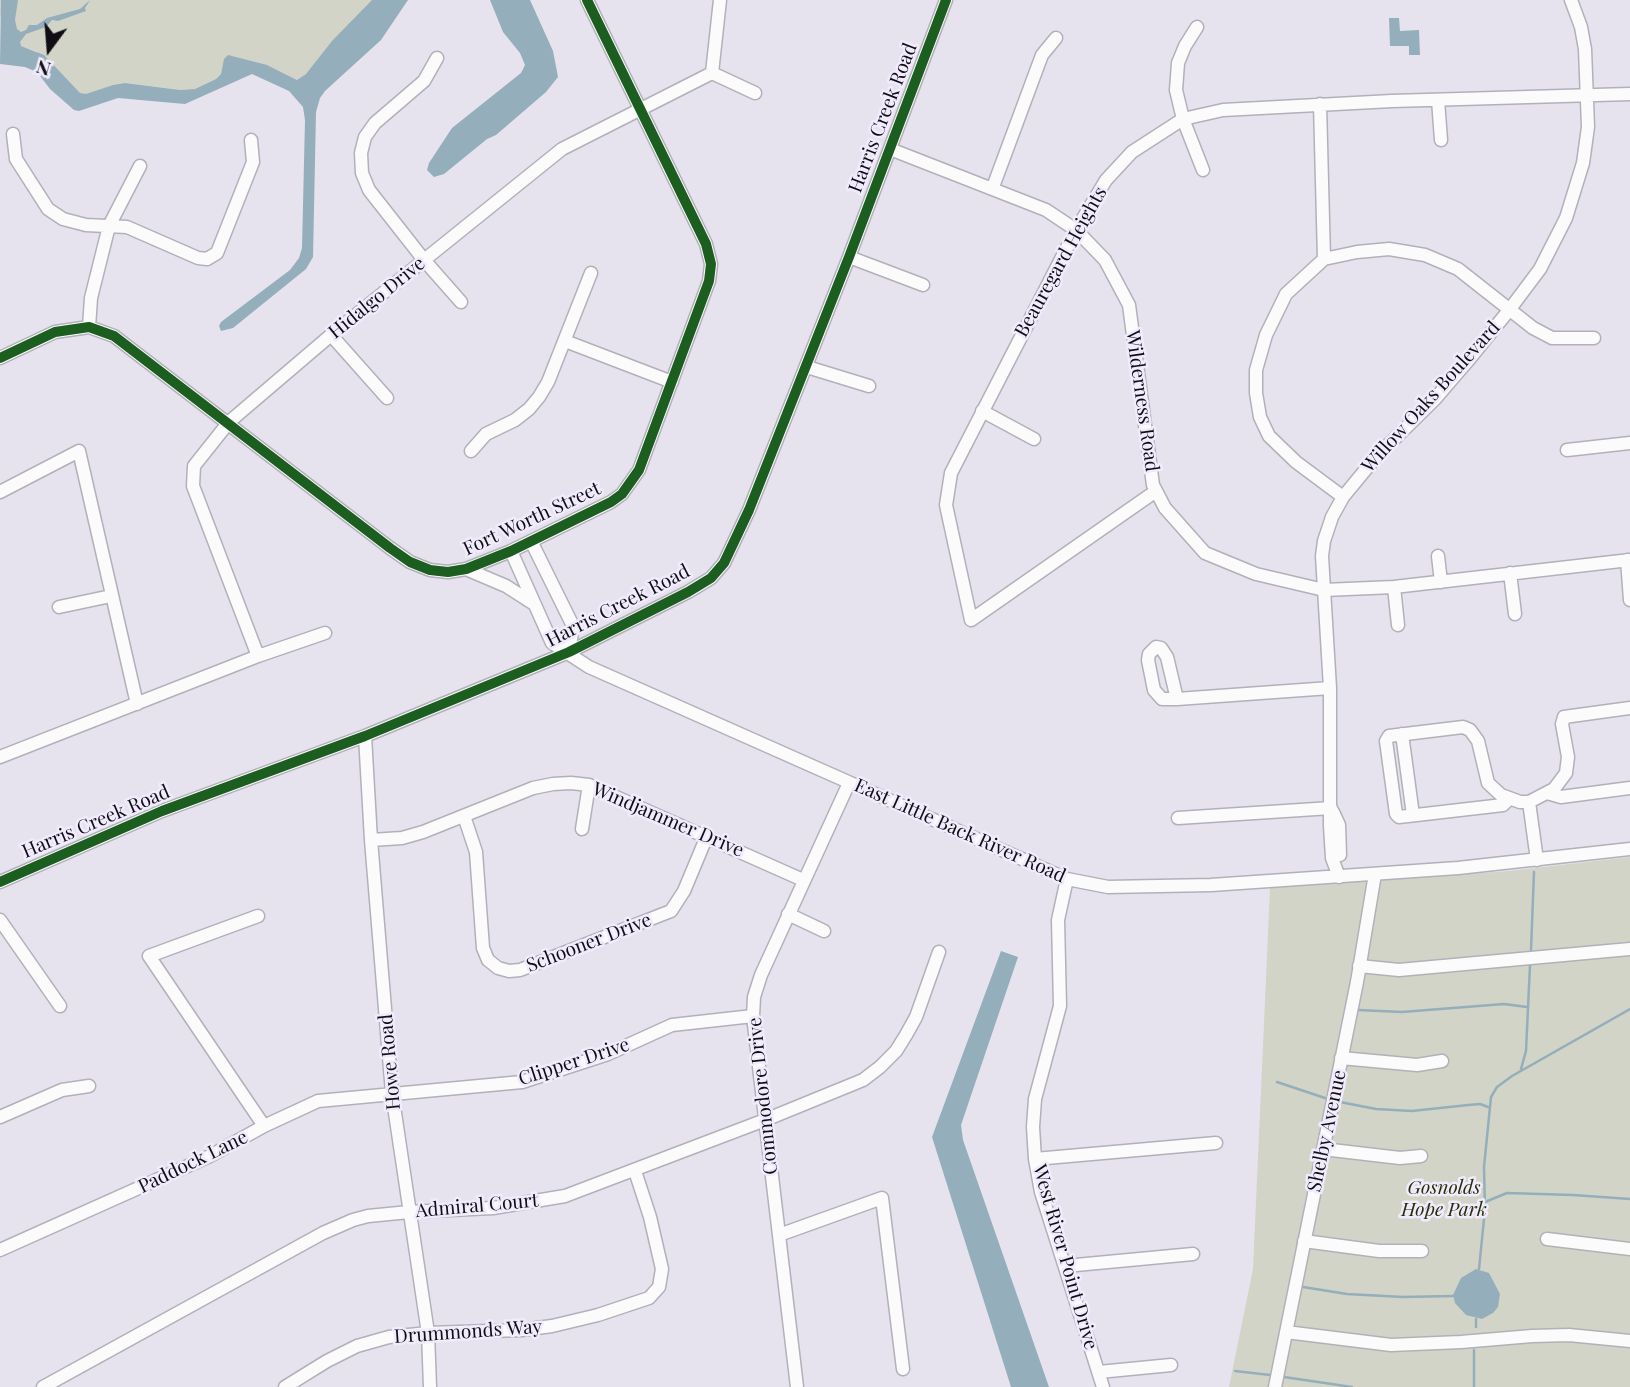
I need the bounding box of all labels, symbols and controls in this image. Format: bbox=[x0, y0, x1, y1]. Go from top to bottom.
north arrow bbox=[14, 14, 84, 84]
street label: Harris Creek Road bbox=[844, 40, 922, 196]
text: N bbox=[33, 55, 53, 84]
street label: Beauregard Heights bbox=[1010, 183, 1112, 341]
street label: Hidalgo Drive bbox=[324, 252, 430, 344]
street label: Willow Oaks Boulevard bbox=[1357, 317, 1505, 477]
street label: Wilderness Road bbox=[1121, 329, 1163, 473]
street label: Fort Worth Street bbox=[460, 477, 604, 561]
street label: Harris Creek Road bbox=[542, 560, 694, 652]
street label: East Little Back River Road bbox=[851, 774, 1069, 888]
street label: Windjammer Drive bbox=[589, 778, 747, 862]
street label: Harris Creek Road bbox=[19, 781, 173, 863]
street label: Schooner Drive bbox=[523, 909, 655, 977]
street label: Howe Road bbox=[374, 1013, 406, 1111]
street label: Commodore Drive bbox=[743, 1016, 783, 1176]
street label: Clipper Drive bbox=[516, 1033, 632, 1091]
street label: Shelby Avenue bbox=[1303, 1068, 1351, 1194]
street label: Paddock Lane bbox=[135, 1126, 251, 1198]
street label: West River Point Drive bbox=[1028, 1162, 1102, 1352]
park label: Gosnolds Hope Park bbox=[1401, 1177, 1487, 1221]
street label: Admiral Court bbox=[415, 1189, 539, 1223]
street label: Drummonds Way bbox=[393, 1315, 543, 1349]

